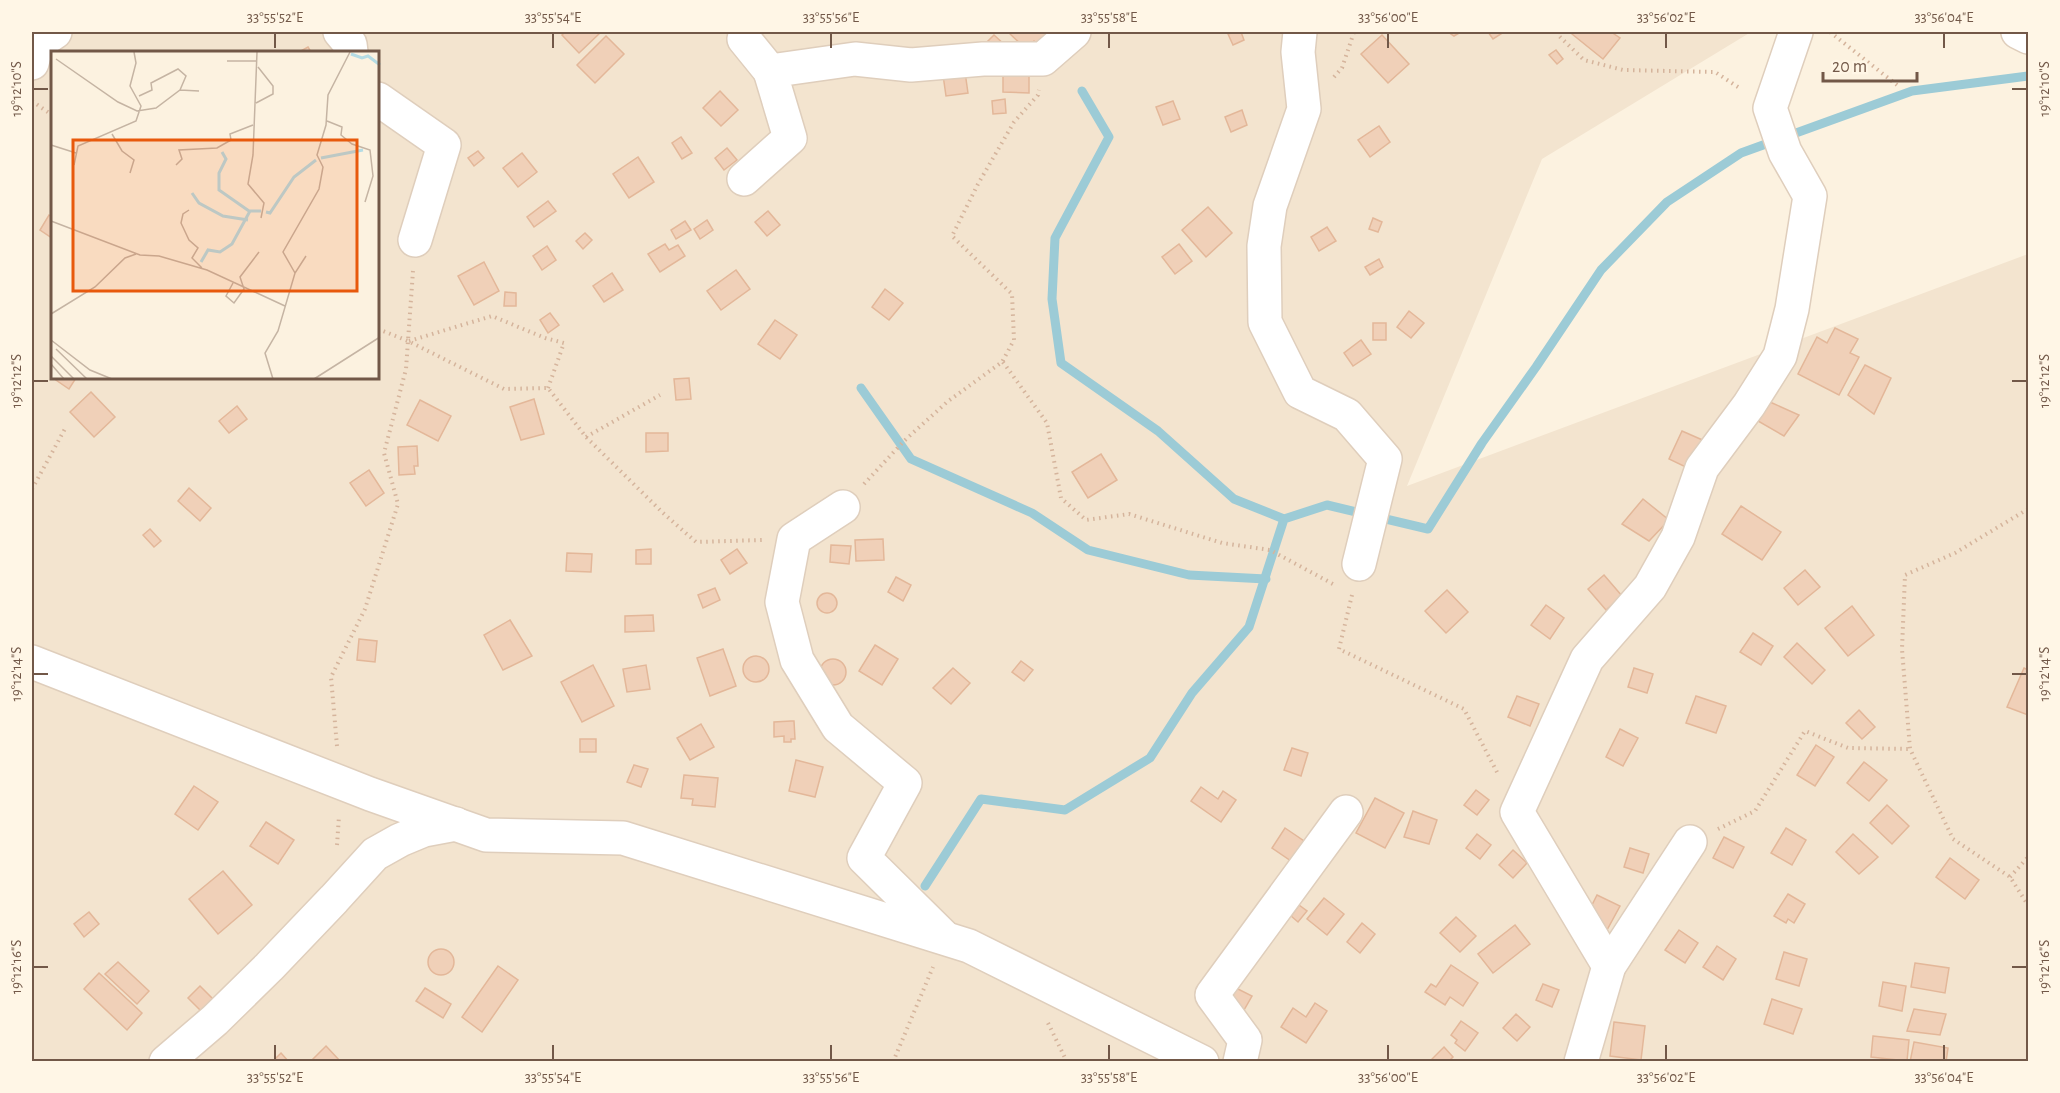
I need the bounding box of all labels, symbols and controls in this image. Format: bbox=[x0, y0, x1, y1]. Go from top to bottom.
text: 33°55'52"E bbox=[247, 10, 303, 25]
text: 33°55'54"E bbox=[525, 10, 581, 25]
text: 33°55'56"E bbox=[803, 10, 859, 25]
text: 33°55'58"E bbox=[1081, 10, 1137, 25]
text: 33°56'00"E bbox=[1358, 10, 1418, 25]
text: 33°56'02"E bbox=[1637, 10, 1695, 25]
text: 33°56'04"E bbox=[1914, 10, 1974, 25]
scale bar bbox=[1823, 45, 1918, 83]
inset map bbox=[51, 51, 380, 380]
text: 20 m bbox=[1832, 58, 1867, 76]
text: 19°12'10"S bbox=[9, 61, 24, 117]
text: 19°12'10"S bbox=[2037, 61, 2052, 117]
text: 19°12'12"S bbox=[9, 354, 24, 408]
text: 19°12'12"S bbox=[2037, 354, 2052, 408]
text: 19°12'14"S bbox=[9, 647, 24, 701]
text: 19°12'14"S bbox=[2037, 647, 2052, 701]
text: 19°12'16"S bbox=[9, 940, 24, 994]
text: 19°12'16"S bbox=[2037, 940, 2052, 994]
text: 33°55'52"E bbox=[247, 1070, 303, 1085]
text: 33°55'54"E bbox=[525, 1070, 581, 1085]
text: 33°55'56"E bbox=[803, 1070, 859, 1085]
text: 33°55'58"E bbox=[1081, 1070, 1137, 1085]
text: 33°56'00"E bbox=[1358, 1070, 1418, 1085]
text: 33°56'02"E bbox=[1637, 1070, 1695, 1085]
text: 33°56'04"E bbox=[1914, 1070, 1974, 1085]

